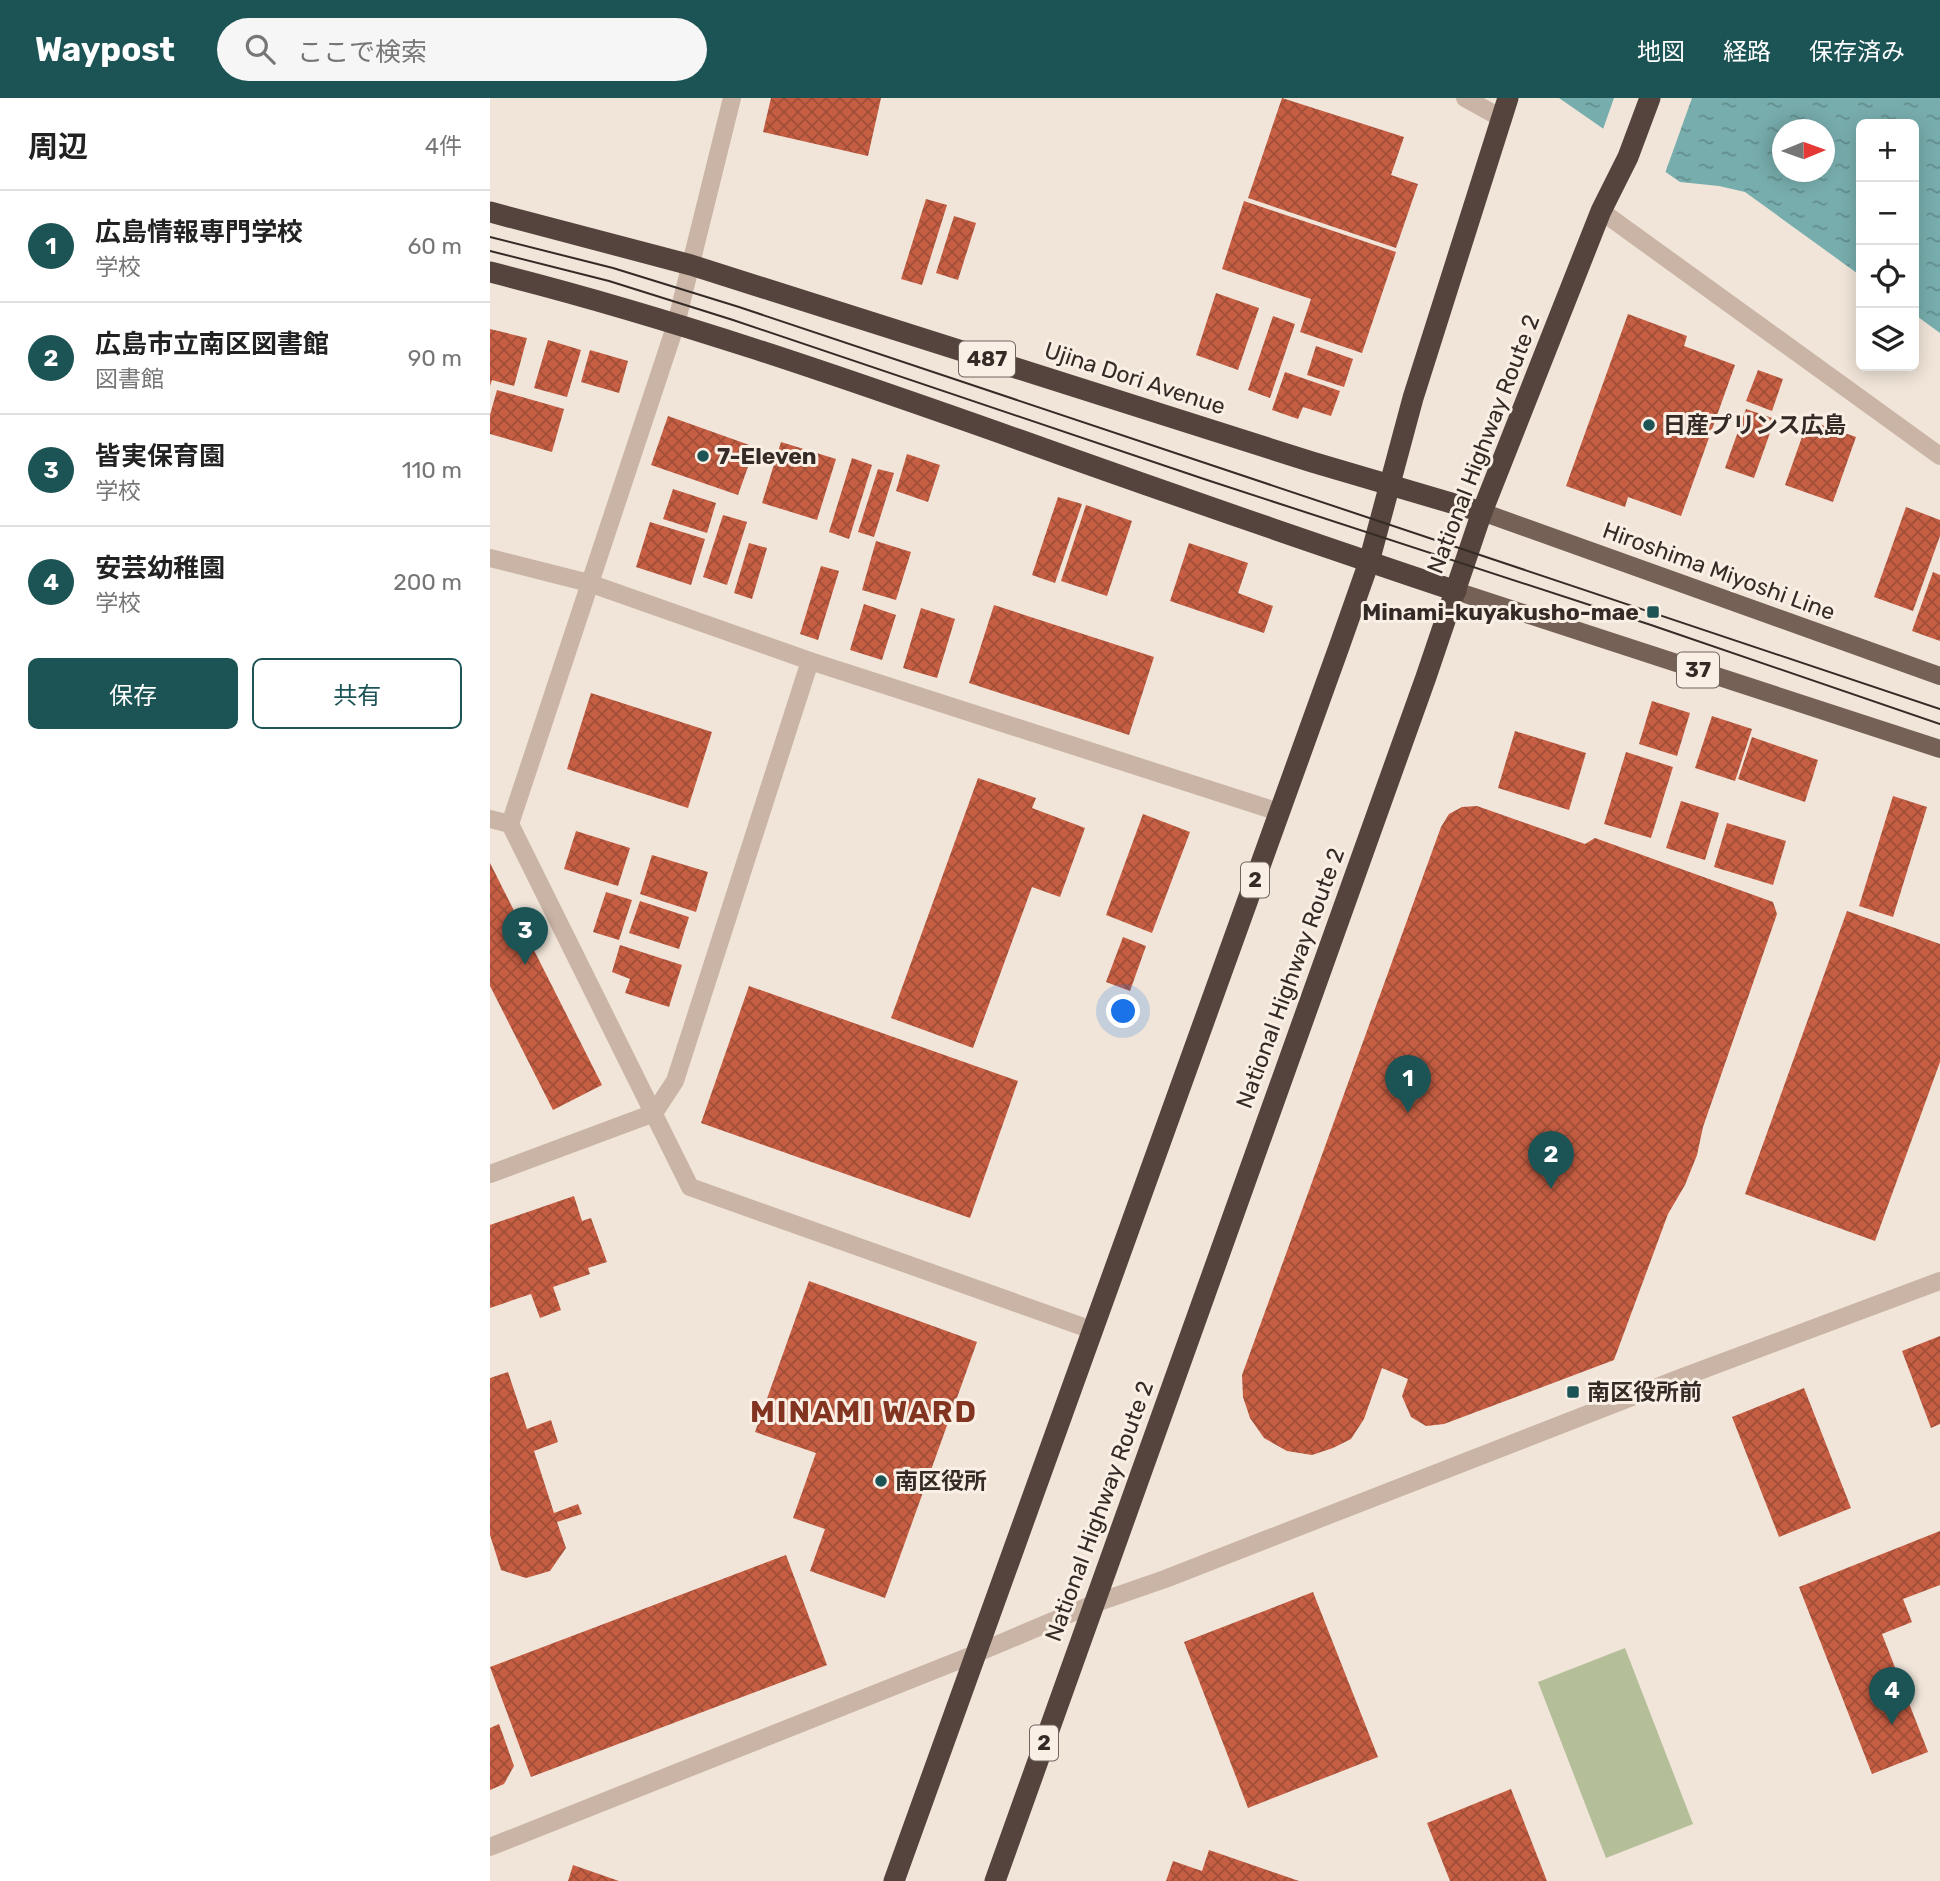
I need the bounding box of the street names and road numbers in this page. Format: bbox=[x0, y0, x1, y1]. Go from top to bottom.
street label: National Highway Route 2 bbox=[1421, 311, 1545, 577]
street label: Ujina Dori Avenue bbox=[1041, 336, 1229, 420]
road number: 487 bbox=[959, 342, 1015, 376]
street label: Hiroshima Miyoshi Line bbox=[1599, 516, 1839, 626]
road number: 37 bbox=[1677, 652, 1719, 688]
street label: National Highway Route 2 bbox=[1230, 844, 1350, 1112]
road number: 2 bbox=[1241, 862, 1269, 898]
street label: National Highway Route 2 bbox=[1039, 1377, 1159, 1645]
road number: 2 bbox=[1030, 1726, 1058, 1760]

